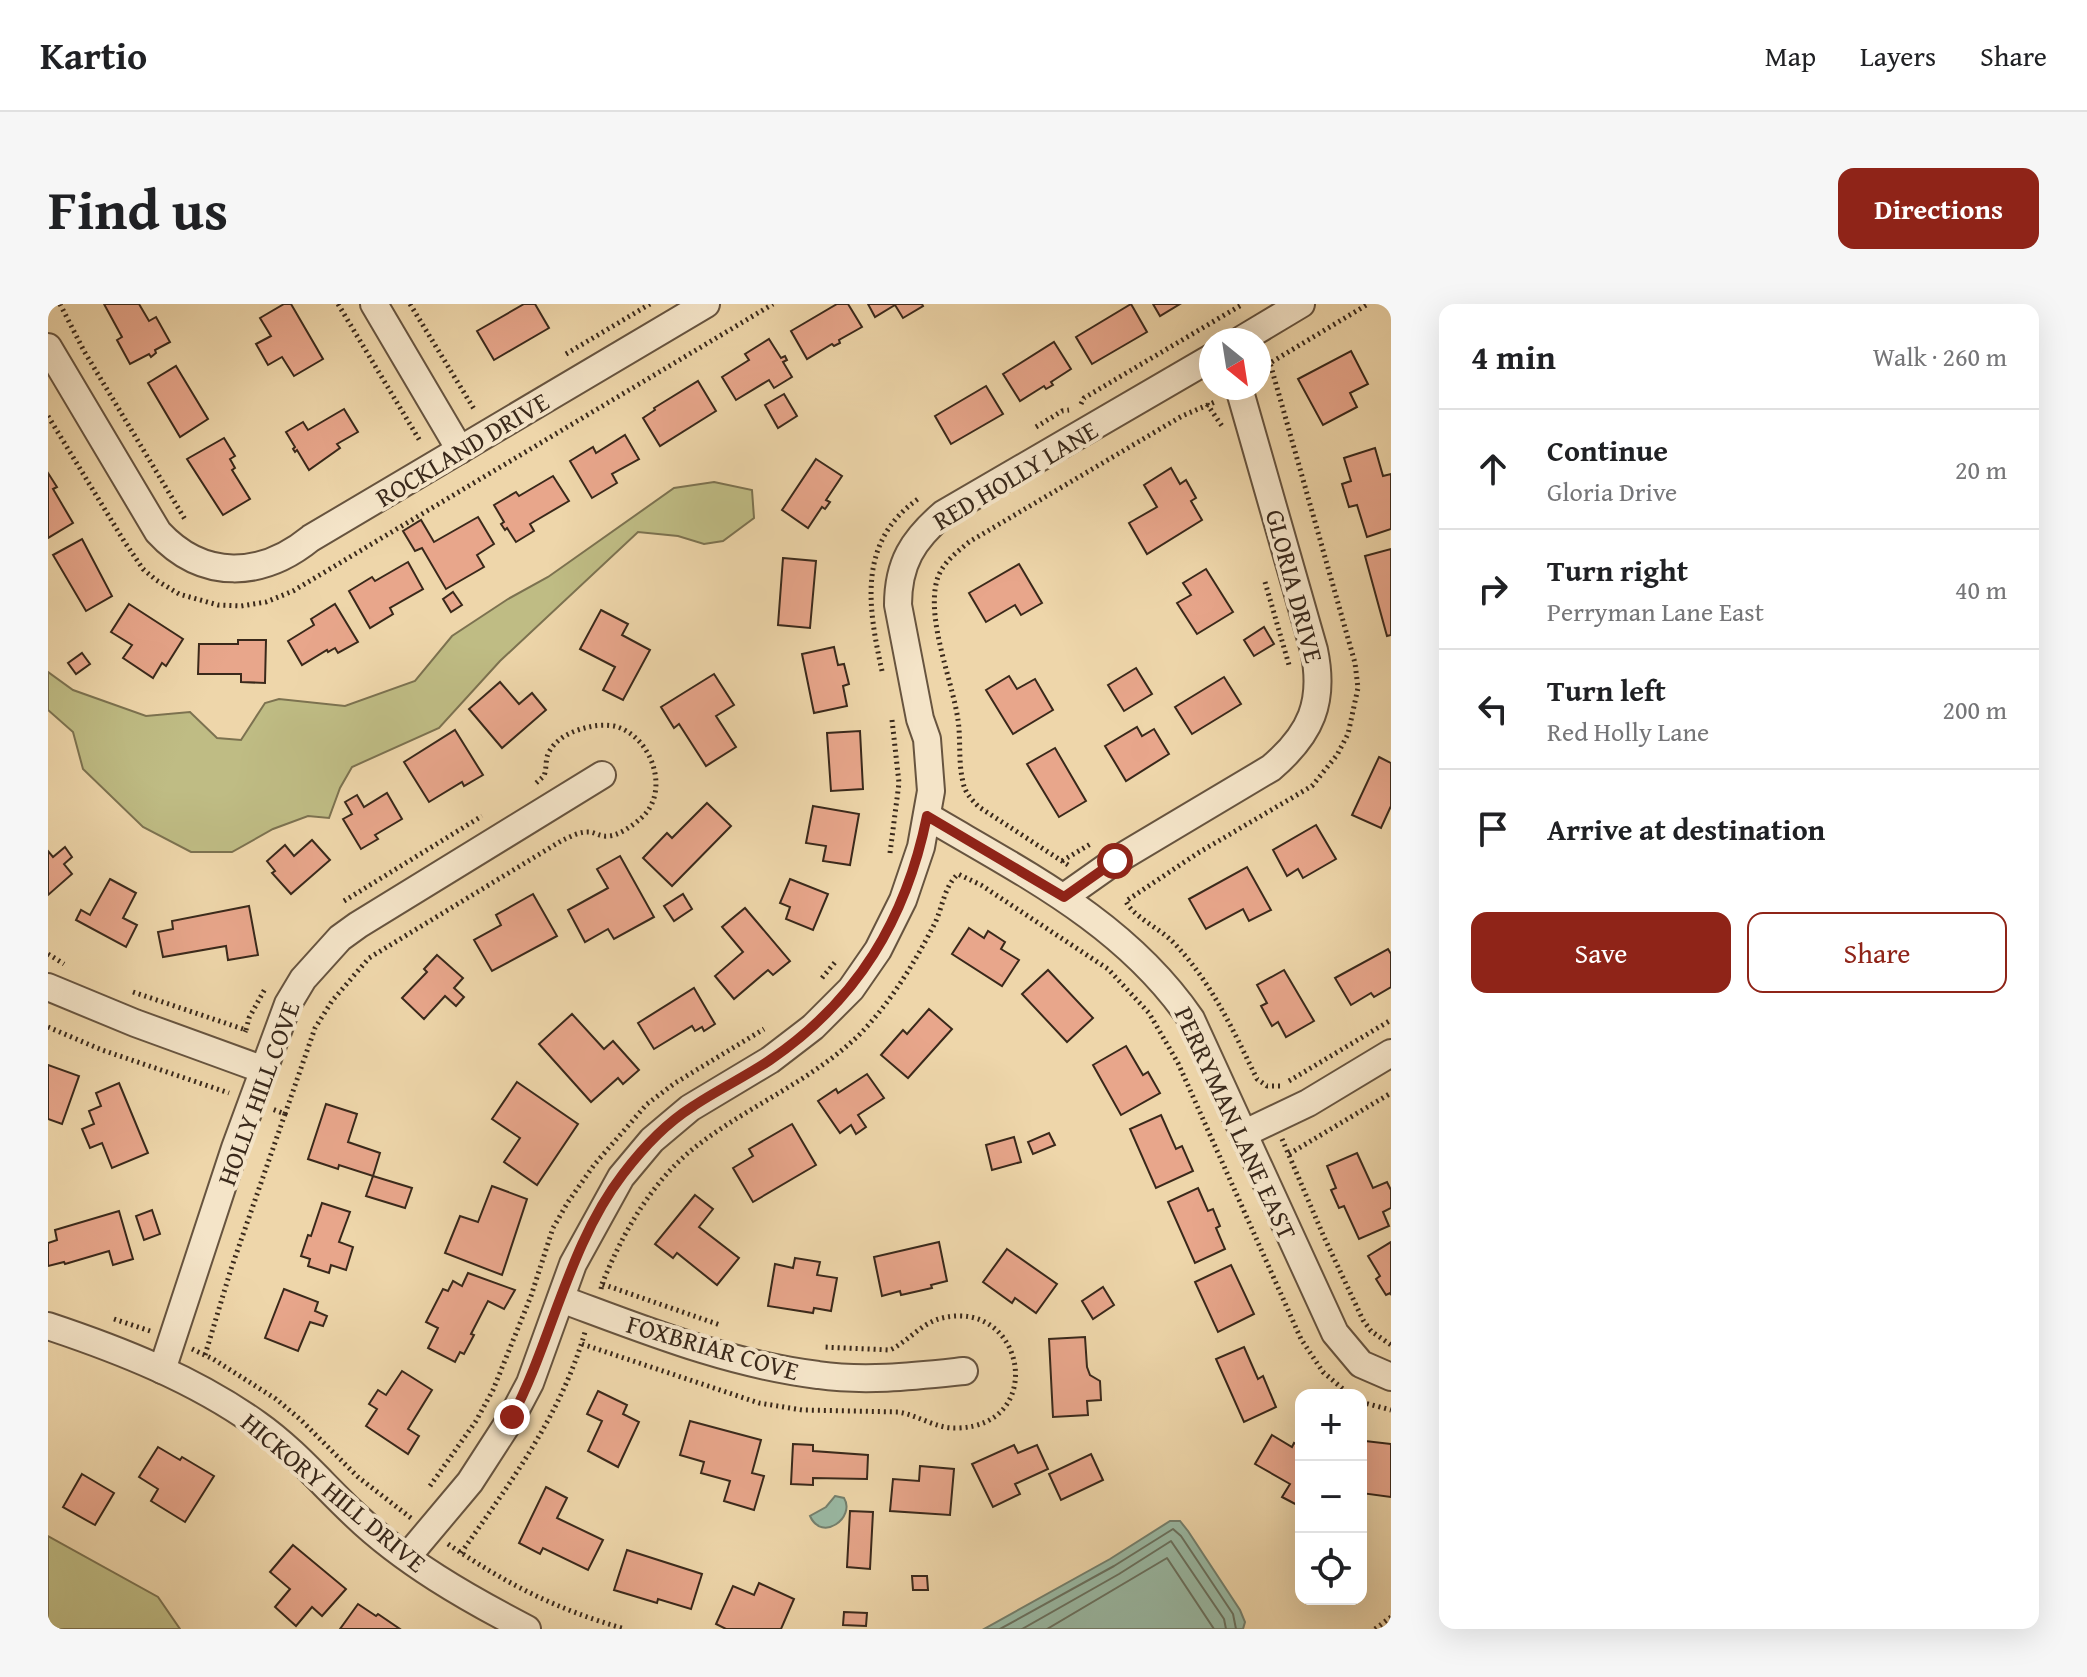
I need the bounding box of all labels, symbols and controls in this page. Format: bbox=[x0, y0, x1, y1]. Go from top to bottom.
text: Kartio bbox=[40, 27, 147, 83]
text: Map bbox=[1765, 35, 1816, 76]
text: Layers bbox=[1860, 35, 1936, 76]
text: Share bbox=[1980, 35, 2047, 76]
text: Find us bbox=[48, 167, 228, 250]
button: Directions bbox=[1838, 168, 2039, 249]
north arrow bbox=[1199, 328, 1271, 400]
text: 4 min bbox=[1471, 332, 1556, 381]
text: Walk · 260 m bbox=[1873, 337, 2007, 376]
street label: ROCKLAND DRIVE bbox=[368, 382, 556, 516]
street label: RED HOLLY LANE bbox=[925, 410, 1105, 540]
text: Continue bbox=[1547, 428, 1668, 472]
icon: ahead bbox=[1471, 447, 1515, 491]
text: 20 m bbox=[1955, 450, 2007, 489]
text: Gloria Drive bbox=[1547, 472, 1677, 511]
street label: GLORIA DRIVE bbox=[1256, 505, 1334, 667]
text: Turn right bbox=[1547, 548, 1688, 592]
icon: right bbox=[1471, 567, 1515, 611]
text: 40 m bbox=[1955, 570, 2007, 609]
text: Perryman Lane East bbox=[1547, 592, 1764, 631]
text: Turn left bbox=[1547, 668, 1666, 712]
icon: left bbox=[1471, 687, 1515, 731]
text: 200 m bbox=[1942, 690, 2007, 729]
text: Red Holly Lane bbox=[1547, 712, 1709, 751]
icon: arrive bbox=[1471, 807, 1515, 851]
text: Arrive at destination bbox=[1547, 807, 1825, 851]
route start bbox=[1097, 843, 1133, 879]
button: Save bbox=[1471, 912, 1731, 993]
button: Share bbox=[1747, 912, 2007, 993]
street label: HOLLY HILL COVE bbox=[207, 995, 309, 1191]
street label: PERRYMAN LANE EAST bbox=[1165, 1000, 1307, 1246]
street label: FOXBRIAR COVE bbox=[622, 1304, 804, 1390]
map controls bbox=[1295, 1389, 1367, 1605]
button: + bbox=[1295, 1389, 1367, 1461]
route end bbox=[494, 1399, 530, 1435]
street label: HICKORY HILL DRIVE bbox=[233, 1403, 435, 1581]
button: − bbox=[1295, 1461, 1367, 1533]
button: locate bbox=[1295, 1533, 1367, 1605]

